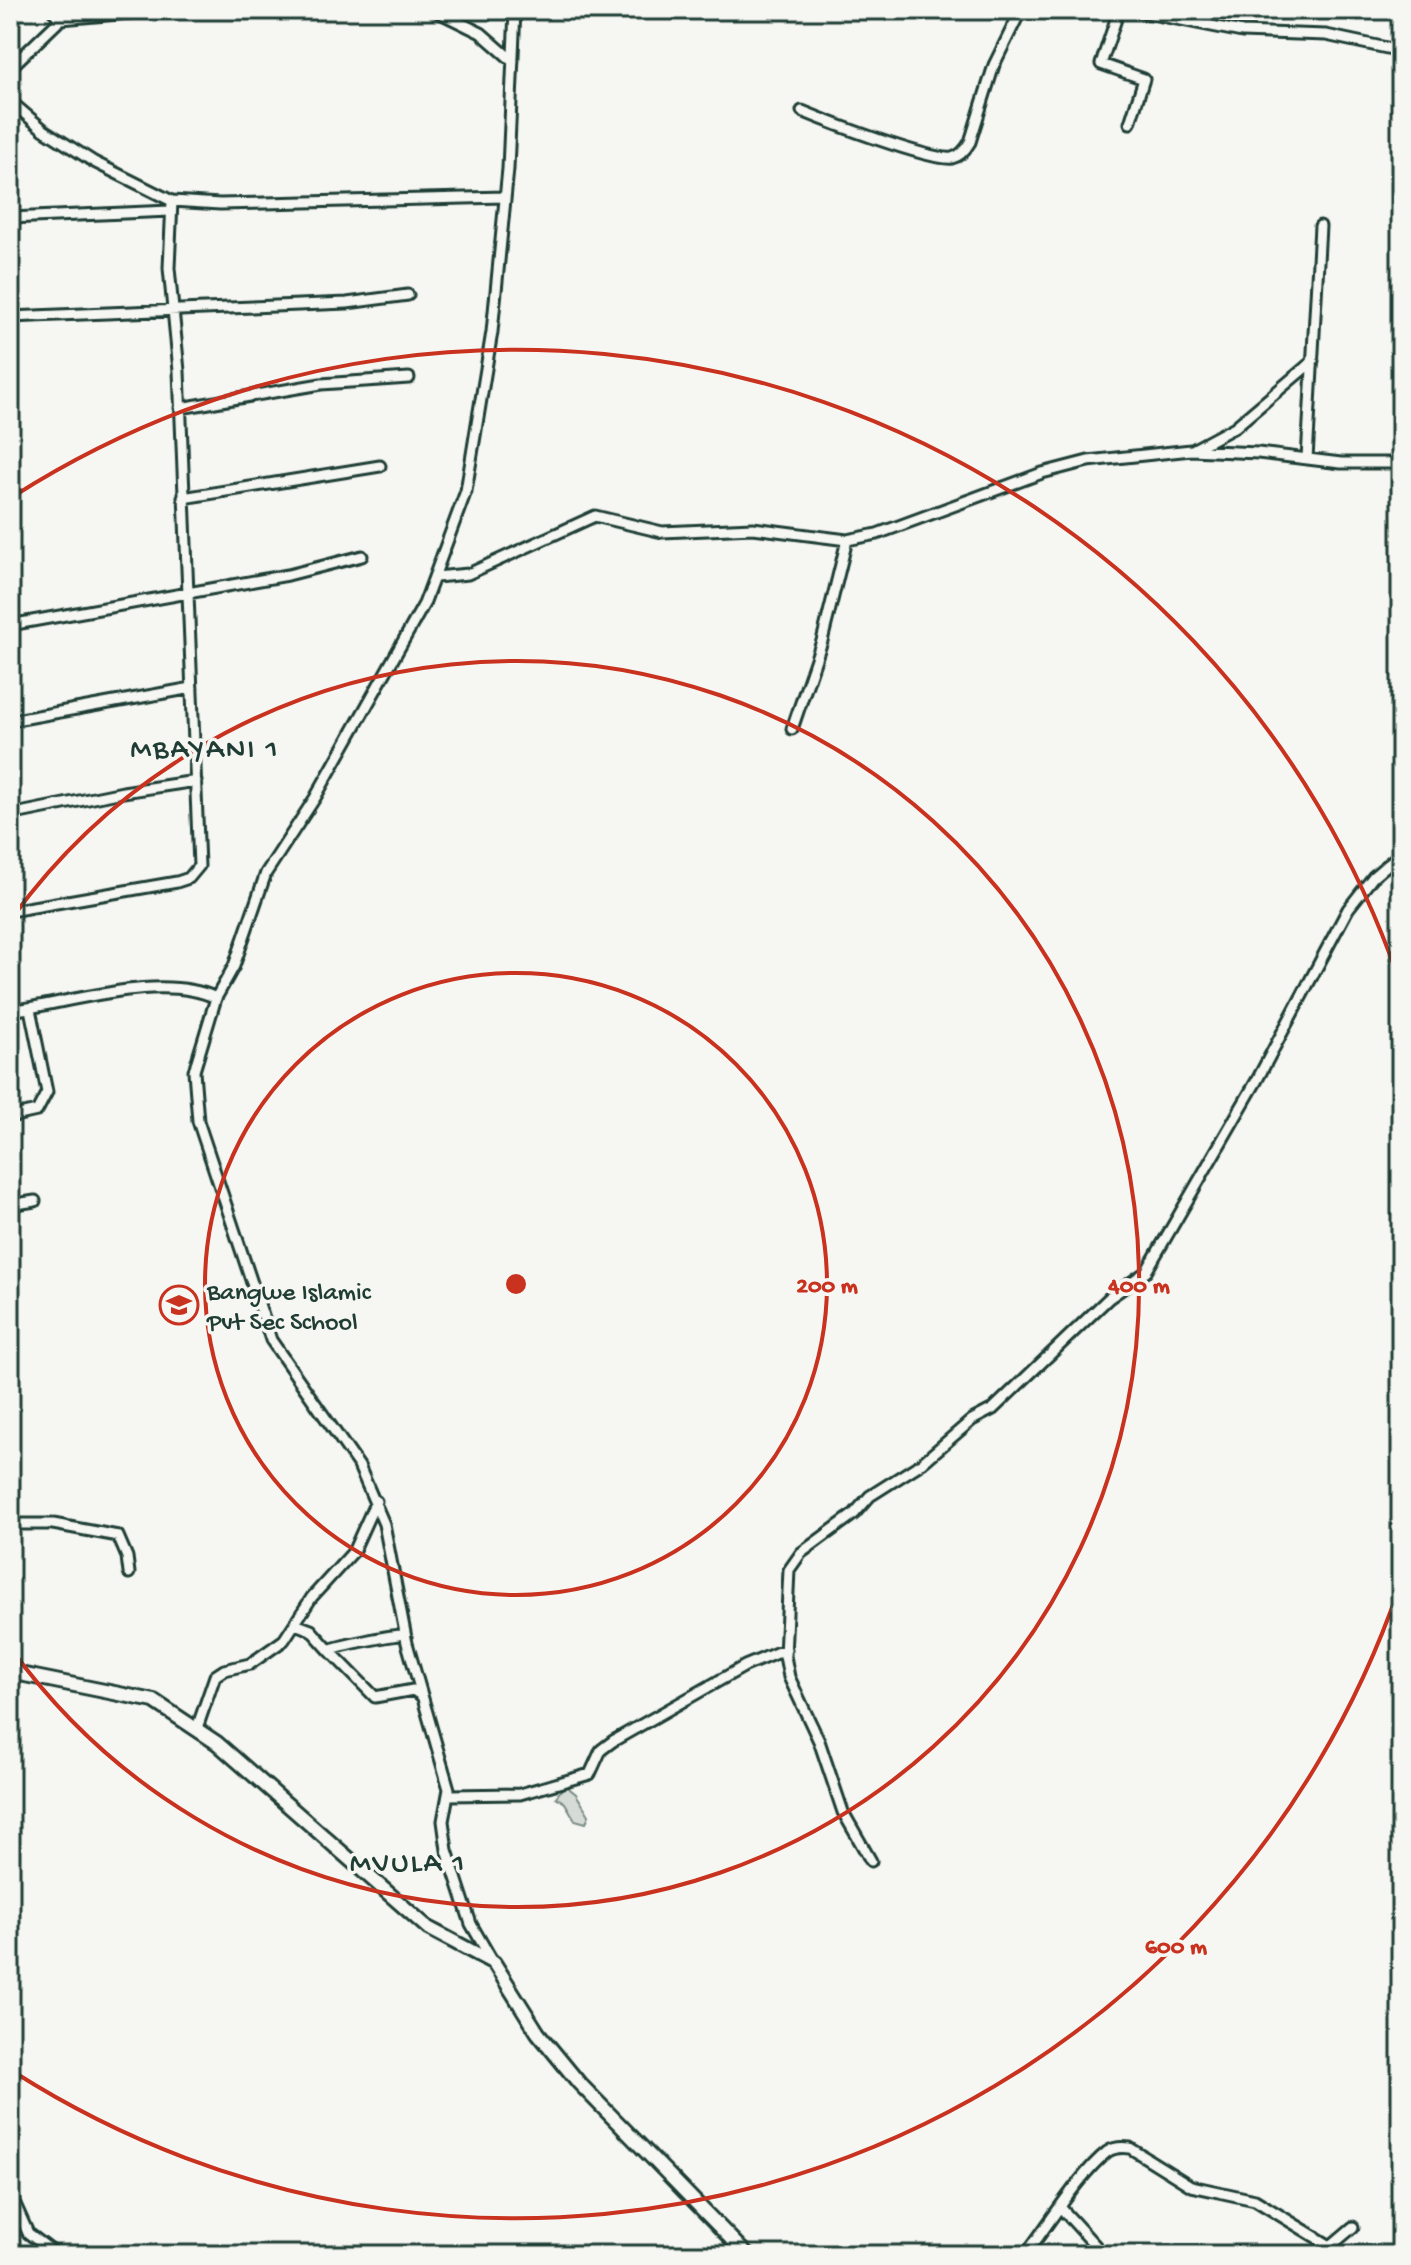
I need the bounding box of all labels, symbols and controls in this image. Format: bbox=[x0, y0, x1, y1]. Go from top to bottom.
district label: MBAYANI 1 bbox=[130, 734, 280, 769]
centre of rings bbox=[502, 1270, 530, 1298]
text: 200 m bbox=[796, 1273, 858, 1302]
text: 400 m bbox=[1107, 1273, 1170, 1302]
place label: Bangwe Islamic Pvt Sec School bbox=[206, 1279, 372, 1340]
school or university icon: Bangwe Islamic Pvt Sec School bbox=[158, 1284, 200, 1326]
district label: MVULA 1 bbox=[350, 1848, 466, 1883]
text: 600 m bbox=[1145, 1934, 1207, 1963]

